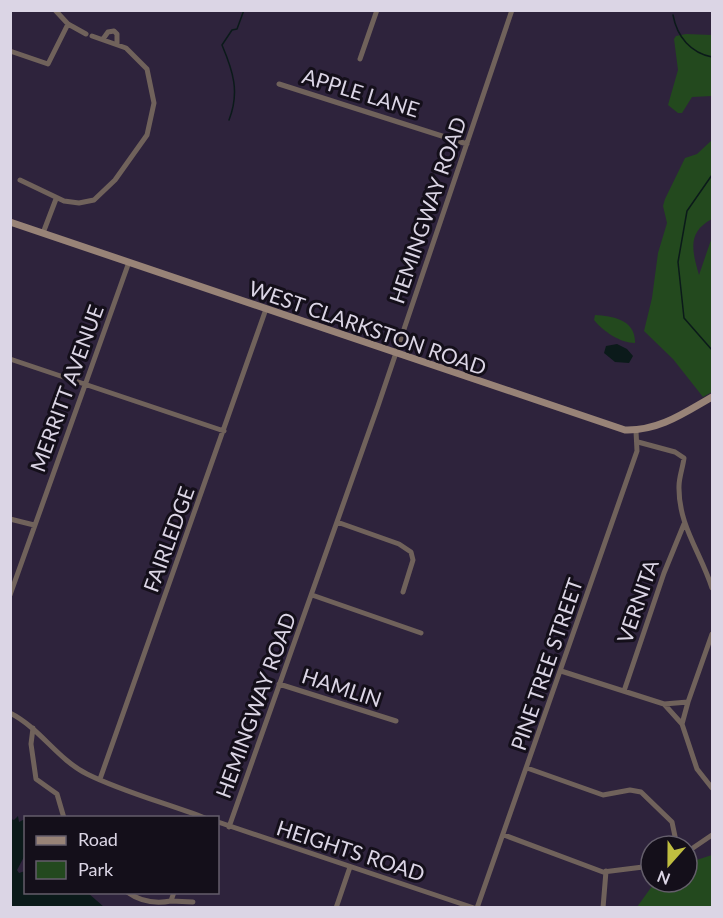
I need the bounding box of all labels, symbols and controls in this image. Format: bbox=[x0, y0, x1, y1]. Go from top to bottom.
street label: APPLE LANE bbox=[300, 62, 422, 122]
street label: HEMINGWAY ROAD bbox=[383, 113, 471, 307]
street label: WEST CLARKSTON ROAD bbox=[246, 275, 490, 379]
street label: MERRITT AVENUE bbox=[24, 301, 108, 475]
street label: FAIRLEDGE bbox=[137, 483, 199, 595]
street label: VERNITA bbox=[611, 555, 663, 646]
street label: PINE TREE STREET bbox=[505, 574, 587, 753]
street label: HEMINGWAY ROAD bbox=[210, 609, 300, 801]
street label: HAMLIN bbox=[299, 662, 385, 712]
street label: HEIGHTS ROAD bbox=[274, 814, 428, 886]
legend bbox=[24, 816, 219, 894]
text: Road bbox=[78, 828, 118, 850]
north arrow bbox=[639, 834, 699, 894]
text: Park bbox=[78, 858, 114, 880]
text: N bbox=[654, 867, 673, 890]

